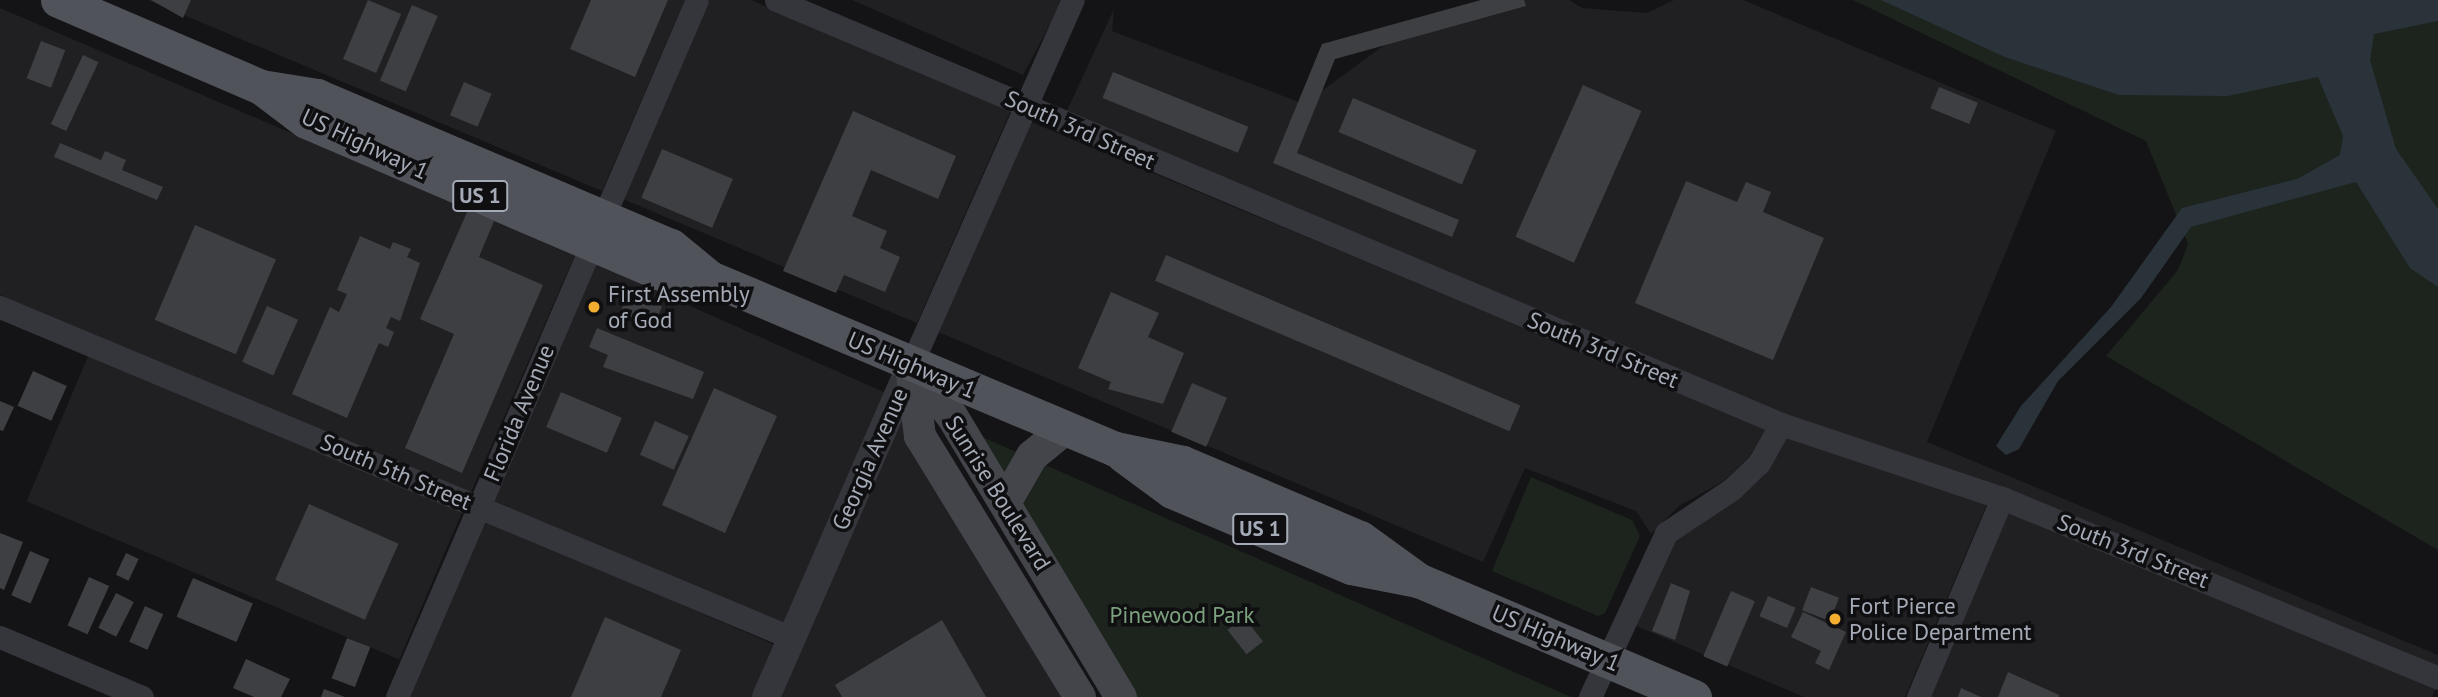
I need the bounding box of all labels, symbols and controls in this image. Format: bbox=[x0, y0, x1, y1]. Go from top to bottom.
street label: South 3rd Street bbox=[1001, 85, 1159, 175]
street label: US Highway 1 bbox=[297, 102, 433, 186]
road number: US 1 bbox=[452, 178, 508, 214]
place label: First Assembly of God bbox=[608, 280, 751, 334]
marker: First Assembly of God bbox=[586, 299, 602, 315]
street label: South 3rd Street bbox=[1523, 306, 1683, 394]
street label: US Highway 1 bbox=[843, 325, 981, 405]
street label: Florida Avenue bbox=[478, 340, 560, 486]
street label: Georgia Avenue bbox=[826, 383, 914, 535]
street label: Sunrise Boulevard bbox=[939, 410, 1057, 576]
street label: South 5th Street bbox=[316, 428, 476, 516]
street label: South 3rd Street bbox=[2053, 508, 2213, 594]
road number: US 1 bbox=[1232, 512, 1288, 546]
place label: Fort Pierce Police Department bbox=[1849, 592, 2032, 646]
street label: US Highway 1 bbox=[1487, 598, 1625, 678]
park label: Pinewood Park bbox=[1109, 601, 1255, 629]
marker: Fort Pierce Police Department bbox=[1827, 611, 1843, 627]

